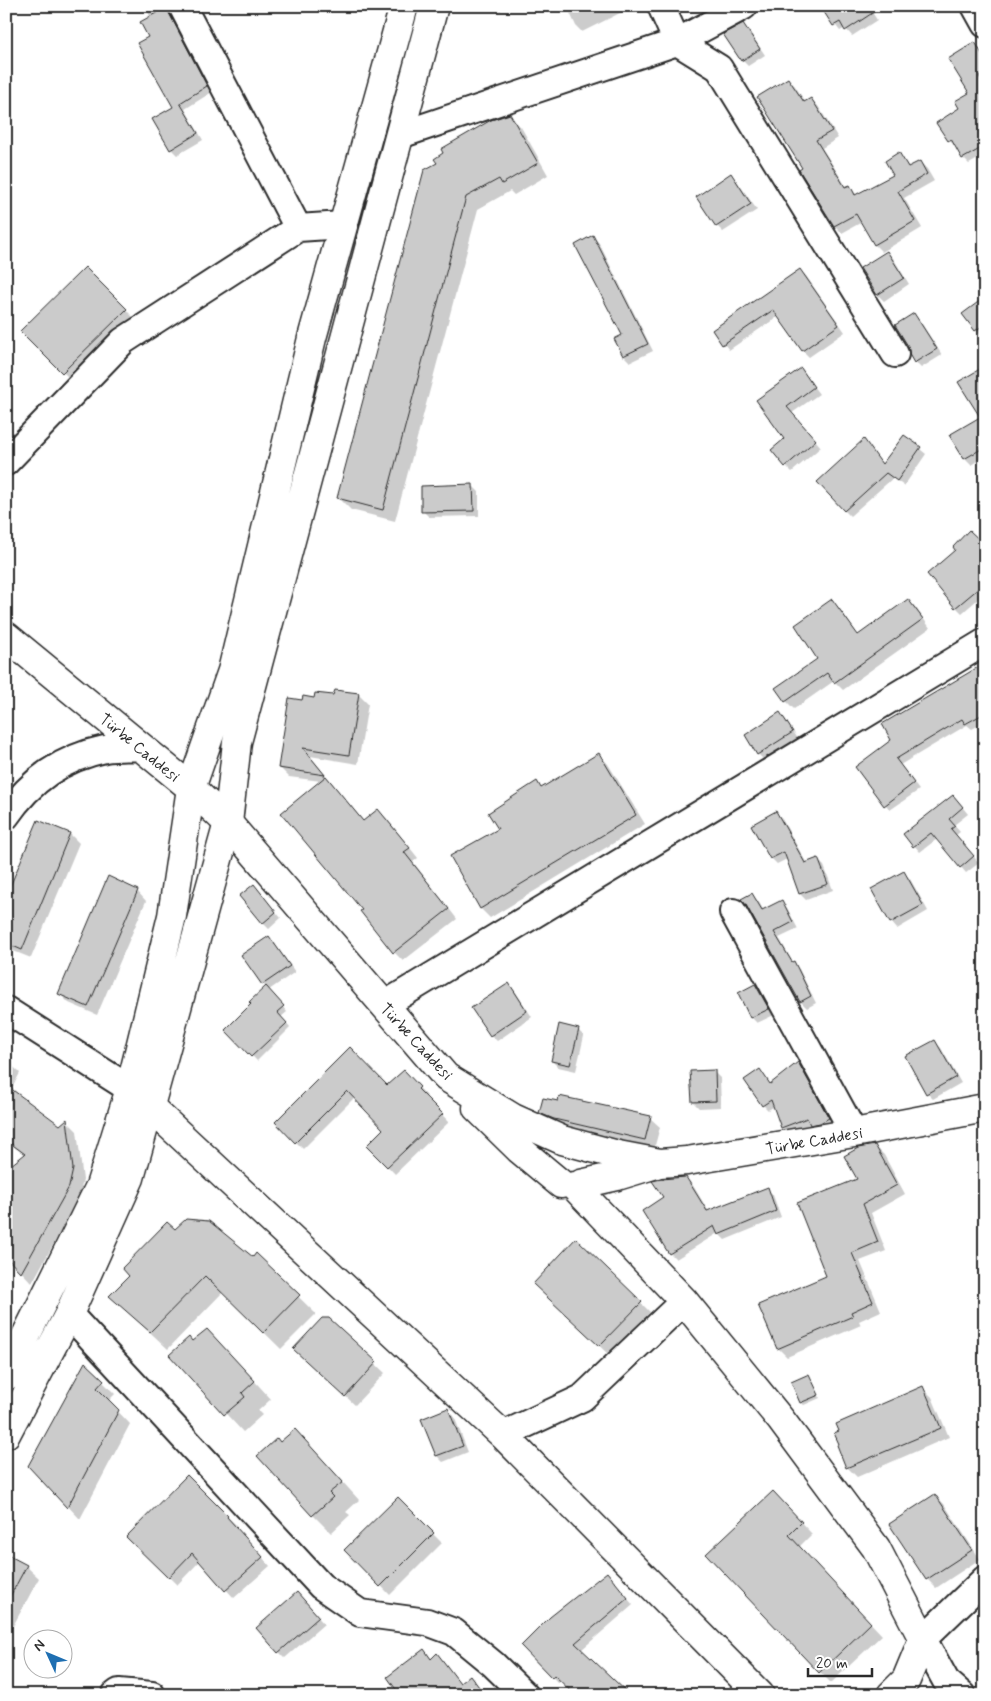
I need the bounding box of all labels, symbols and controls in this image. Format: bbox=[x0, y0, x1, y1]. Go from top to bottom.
street label: Türbe Caddesi bbox=[94, 709, 184, 787]
street label: Türbe Caddesi bbox=[375, 999, 457, 1085]
street label: Türbe Caddesi bbox=[764, 1123, 865, 1160]
north arrow bbox=[22, 1628, 72, 1678]
text: N bbox=[30, 1636, 49, 1655]
scale bar bbox=[808, 1646, 872, 1678]
text: 20 m bbox=[816, 1654, 848, 1674]

